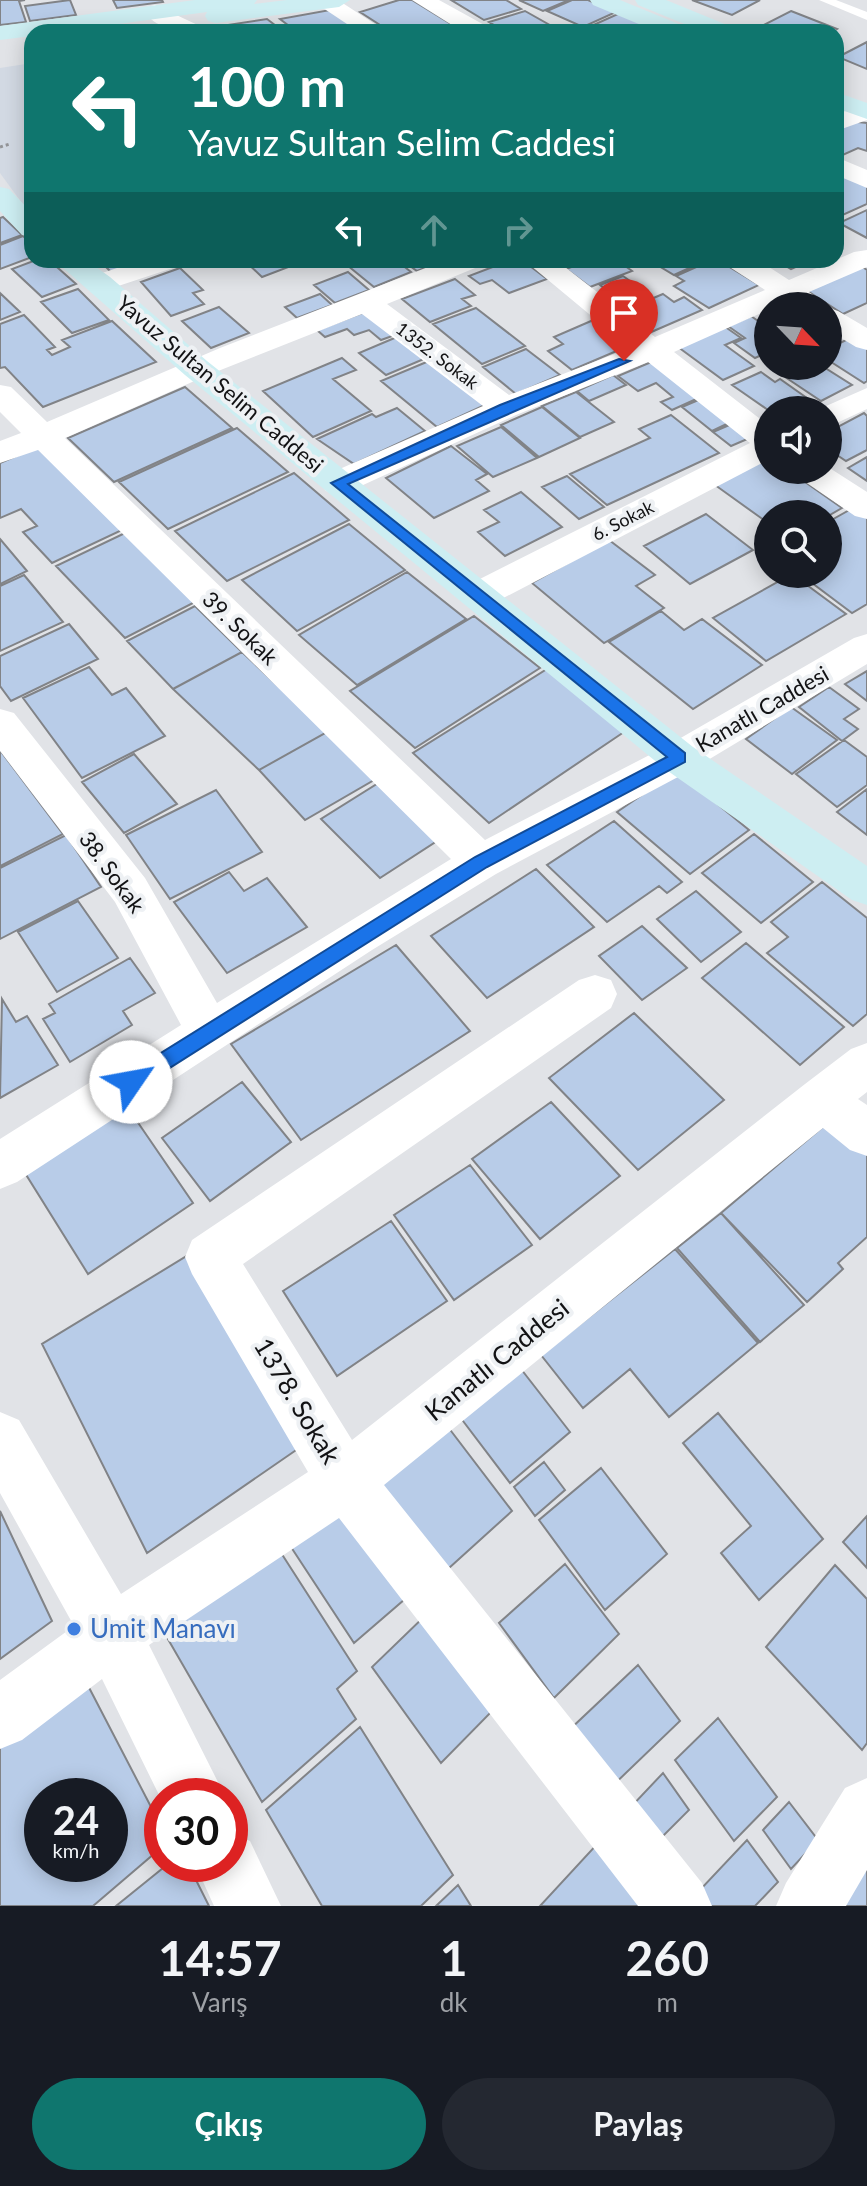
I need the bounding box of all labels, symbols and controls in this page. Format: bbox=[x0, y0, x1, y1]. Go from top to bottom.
text: 100 m bbox=[188, 52, 346, 119]
icon: left bbox=[56, 56, 160, 160]
text: Yavuz Sultan Selim Caddesi bbox=[188, 120, 616, 164]
icon: left bbox=[328, 208, 372, 252]
icon: ahead bbox=[412, 208, 456, 252]
icon: right bbox=[496, 208, 540, 252]
pin bbox=[590, 279, 658, 361]
street label: Yavuz Sultan Selim Caddesi bbox=[111, 289, 329, 478]
icon: arrive bbox=[602, 291, 646, 335]
north arrow bbox=[754, 292, 842, 380]
map controls bbox=[754, 292, 842, 588]
street label: 1352. Sokak bbox=[392, 317, 484, 394]
button: sound bbox=[754, 396, 842, 484]
street label: 6. Sokak bbox=[588, 495, 658, 545]
button: search bbox=[754, 500, 842, 588]
street label: 39. Sokak bbox=[197, 585, 284, 671]
street label: Kanatlı Caddesi bbox=[690, 660, 833, 758]
street label: 38. Sokak bbox=[74, 826, 151, 918]
position arrow bbox=[89, 1040, 173, 1124]
street label: Kanatlı Caddesi bbox=[418, 1291, 575, 1427]
street label: 1378. Sokak bbox=[248, 1332, 348, 1470]
place label: Umit Manavı bbox=[90, 1612, 236, 1644]
marker: Umit Manavı bbox=[65, 1620, 83, 1638]
speed limit sign: 30 bbox=[144, 1778, 248, 1882]
text: 24 bbox=[53, 1796, 99, 1844]
text: km/h bbox=[53, 1838, 99, 1862]
text: 14:57 bbox=[158, 1929, 282, 1986]
text: 1 bbox=[440, 1929, 468, 1986]
text: 260 bbox=[625, 1929, 709, 1986]
text: Varış bbox=[192, 1986, 248, 2018]
text: dk bbox=[440, 1986, 467, 2018]
text: m bbox=[657, 1986, 678, 2018]
button: Çıkış bbox=[32, 2078, 426, 2170]
button: Paylaş bbox=[442, 2078, 835, 2170]

